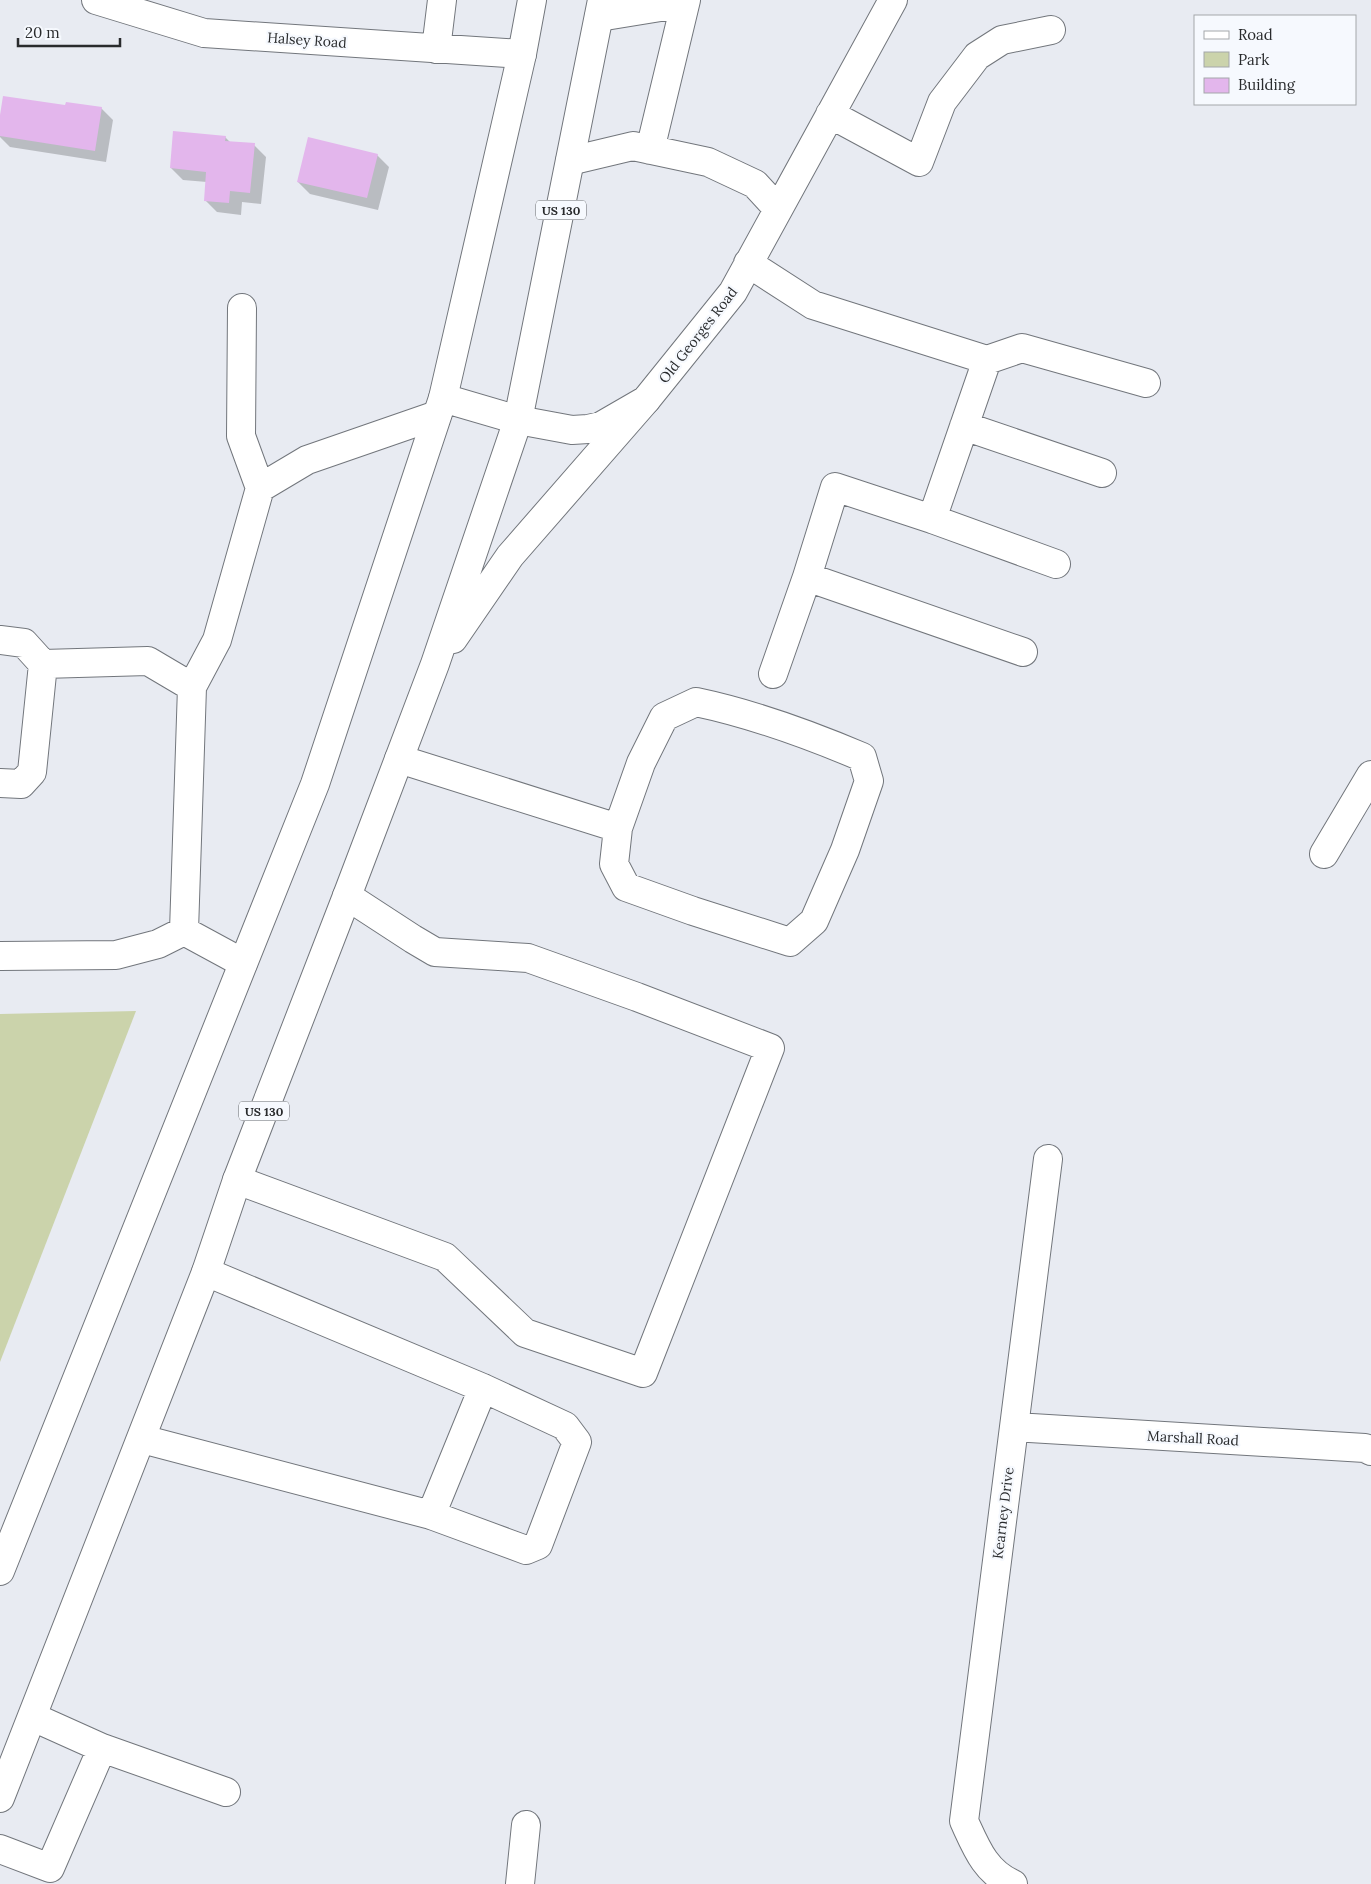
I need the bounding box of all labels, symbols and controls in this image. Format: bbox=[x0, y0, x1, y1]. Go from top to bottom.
scale bar bbox=[18, 15, 120, 47]
legend bbox=[1194, 15, 1356, 105]
text: 20 m bbox=[25, 23, 60, 42]
text: Road bbox=[1238, 25, 1273, 44]
street label: Halsey Road bbox=[267, 28, 347, 52]
text: Park bbox=[1238, 50, 1269, 69]
text: Building bbox=[1238, 75, 1296, 94]
road number: US 130 bbox=[536, 200, 586, 220]
street label: Old Georges Road bbox=[655, 283, 741, 387]
road number: US 130 bbox=[239, 1102, 289, 1120]
street label: Marshall Road bbox=[1147, 1427, 1239, 1449]
street label: Kearney Drive bbox=[988, 1466, 1018, 1560]

